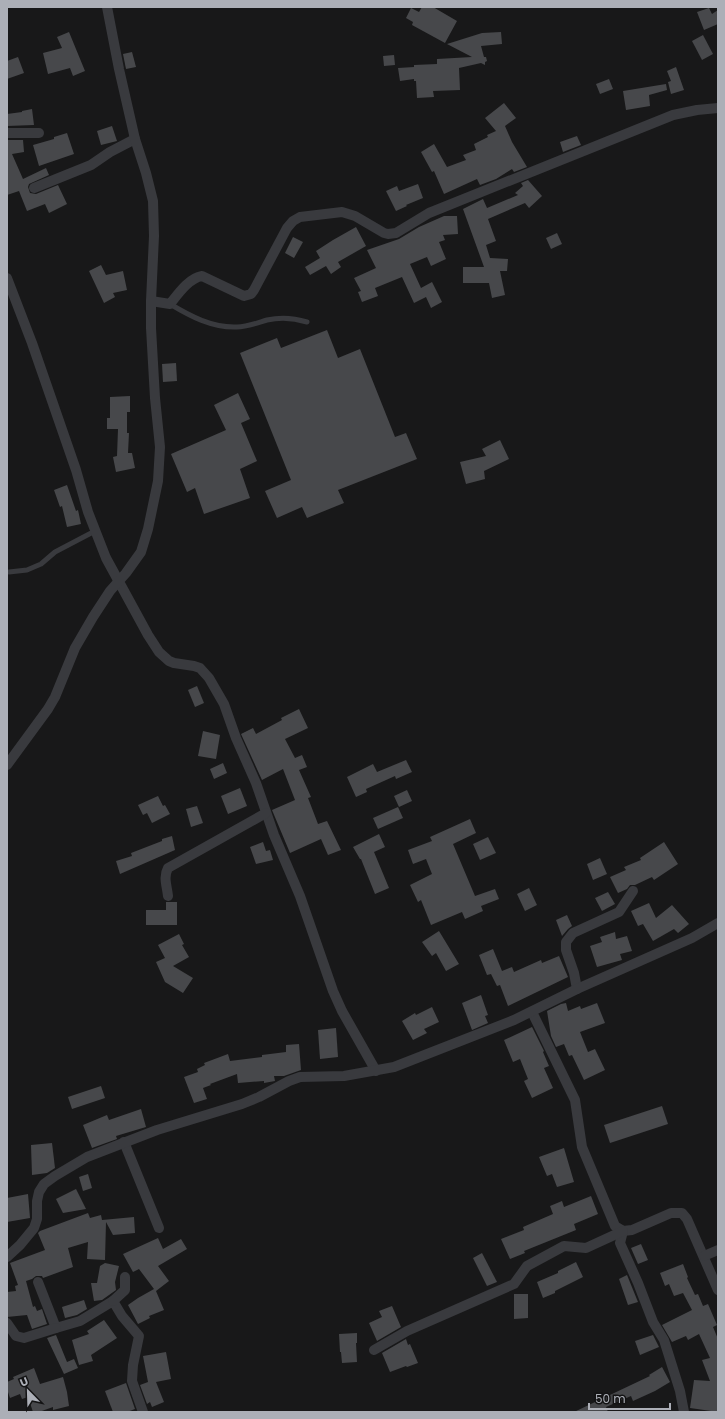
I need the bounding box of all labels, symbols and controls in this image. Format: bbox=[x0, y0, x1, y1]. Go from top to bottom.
north arrow bbox=[8, 1371, 48, 1411]
text: U bbox=[17, 1373, 31, 1391]
scale bar bbox=[589, 1385, 670, 1411]
text: 50 m bbox=[595, 1390, 626, 1407]

